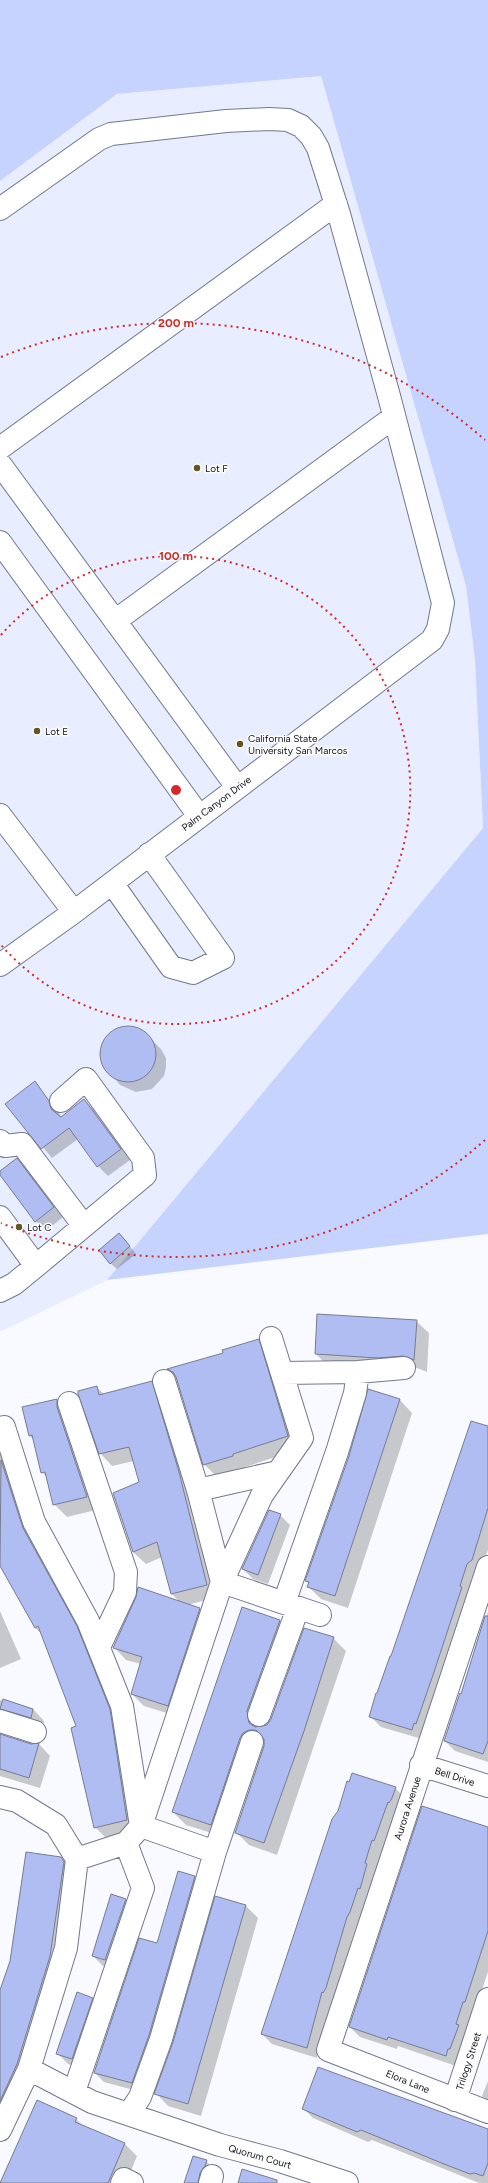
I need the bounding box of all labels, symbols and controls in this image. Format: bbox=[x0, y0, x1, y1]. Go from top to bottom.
text: 200 m bbox=[158, 316, 194, 330]
place label: Lot F bbox=[205, 462, 228, 475]
marker: Lot F bbox=[192, 463, 202, 473]
text: 100 m bbox=[159, 549, 193, 563]
place label: Lot E bbox=[45, 725, 68, 738]
marker: Lot E bbox=[32, 726, 42, 736]
place label: California State University San Marcos bbox=[248, 732, 348, 757]
marker: California State University San Marcos bbox=[235, 739, 245, 749]
street label: Palm Canyon Drive bbox=[179, 773, 254, 834]
centre of rings bbox=[169, 783, 183, 797]
place label: Lot C bbox=[27, 1221, 51, 1234]
marker: Lot C bbox=[14, 1222, 24, 1232]
street label: Bell Drive bbox=[433, 1764, 477, 1789]
street label: Aurora Avenue bbox=[391, 1774, 424, 1842]
street label: Trilogy Street bbox=[453, 2030, 484, 2092]
street label: Elora Lane bbox=[384, 2067, 432, 2096]
street label: Quorum Court bbox=[227, 2141, 293, 2172]

